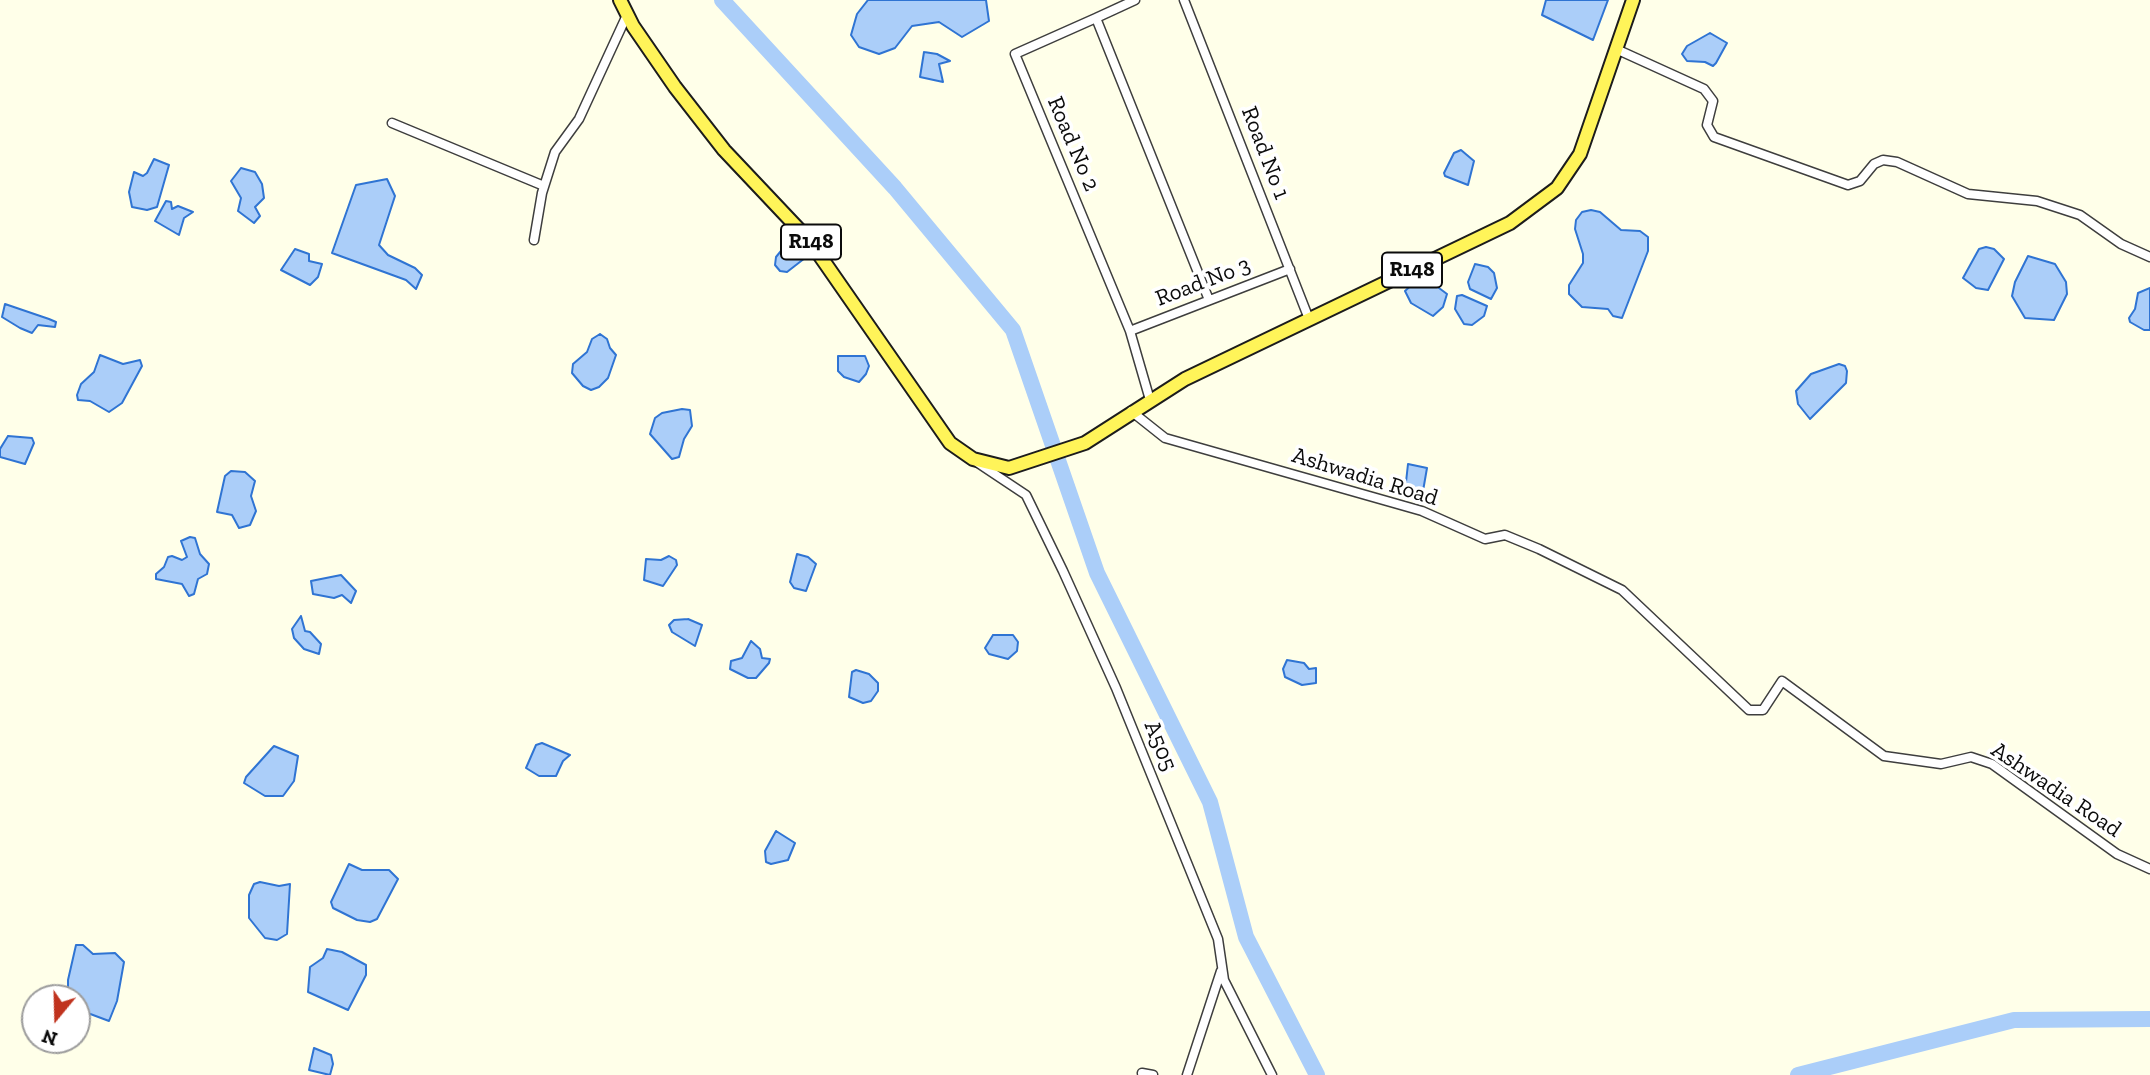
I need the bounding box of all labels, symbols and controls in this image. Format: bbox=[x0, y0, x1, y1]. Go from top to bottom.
street label: Road No 2 bbox=[1041, 93, 1105, 195]
street label: Road No 1 bbox=[1235, 103, 1295, 203]
road number: R148 bbox=[781, 224, 841, 260]
street label: Road No 3 bbox=[1152, 251, 1254, 313]
road number: R148 bbox=[1382, 252, 1442, 288]
street label: Ashwadia Road bbox=[1289, 442, 1441, 512]
street label: A505 bbox=[1138, 717, 1182, 775]
street label: Ashwadia Road bbox=[1986, 736, 2126, 844]
north arrow bbox=[21, 984, 91, 1054]
text: N bbox=[39, 1024, 60, 1051]

